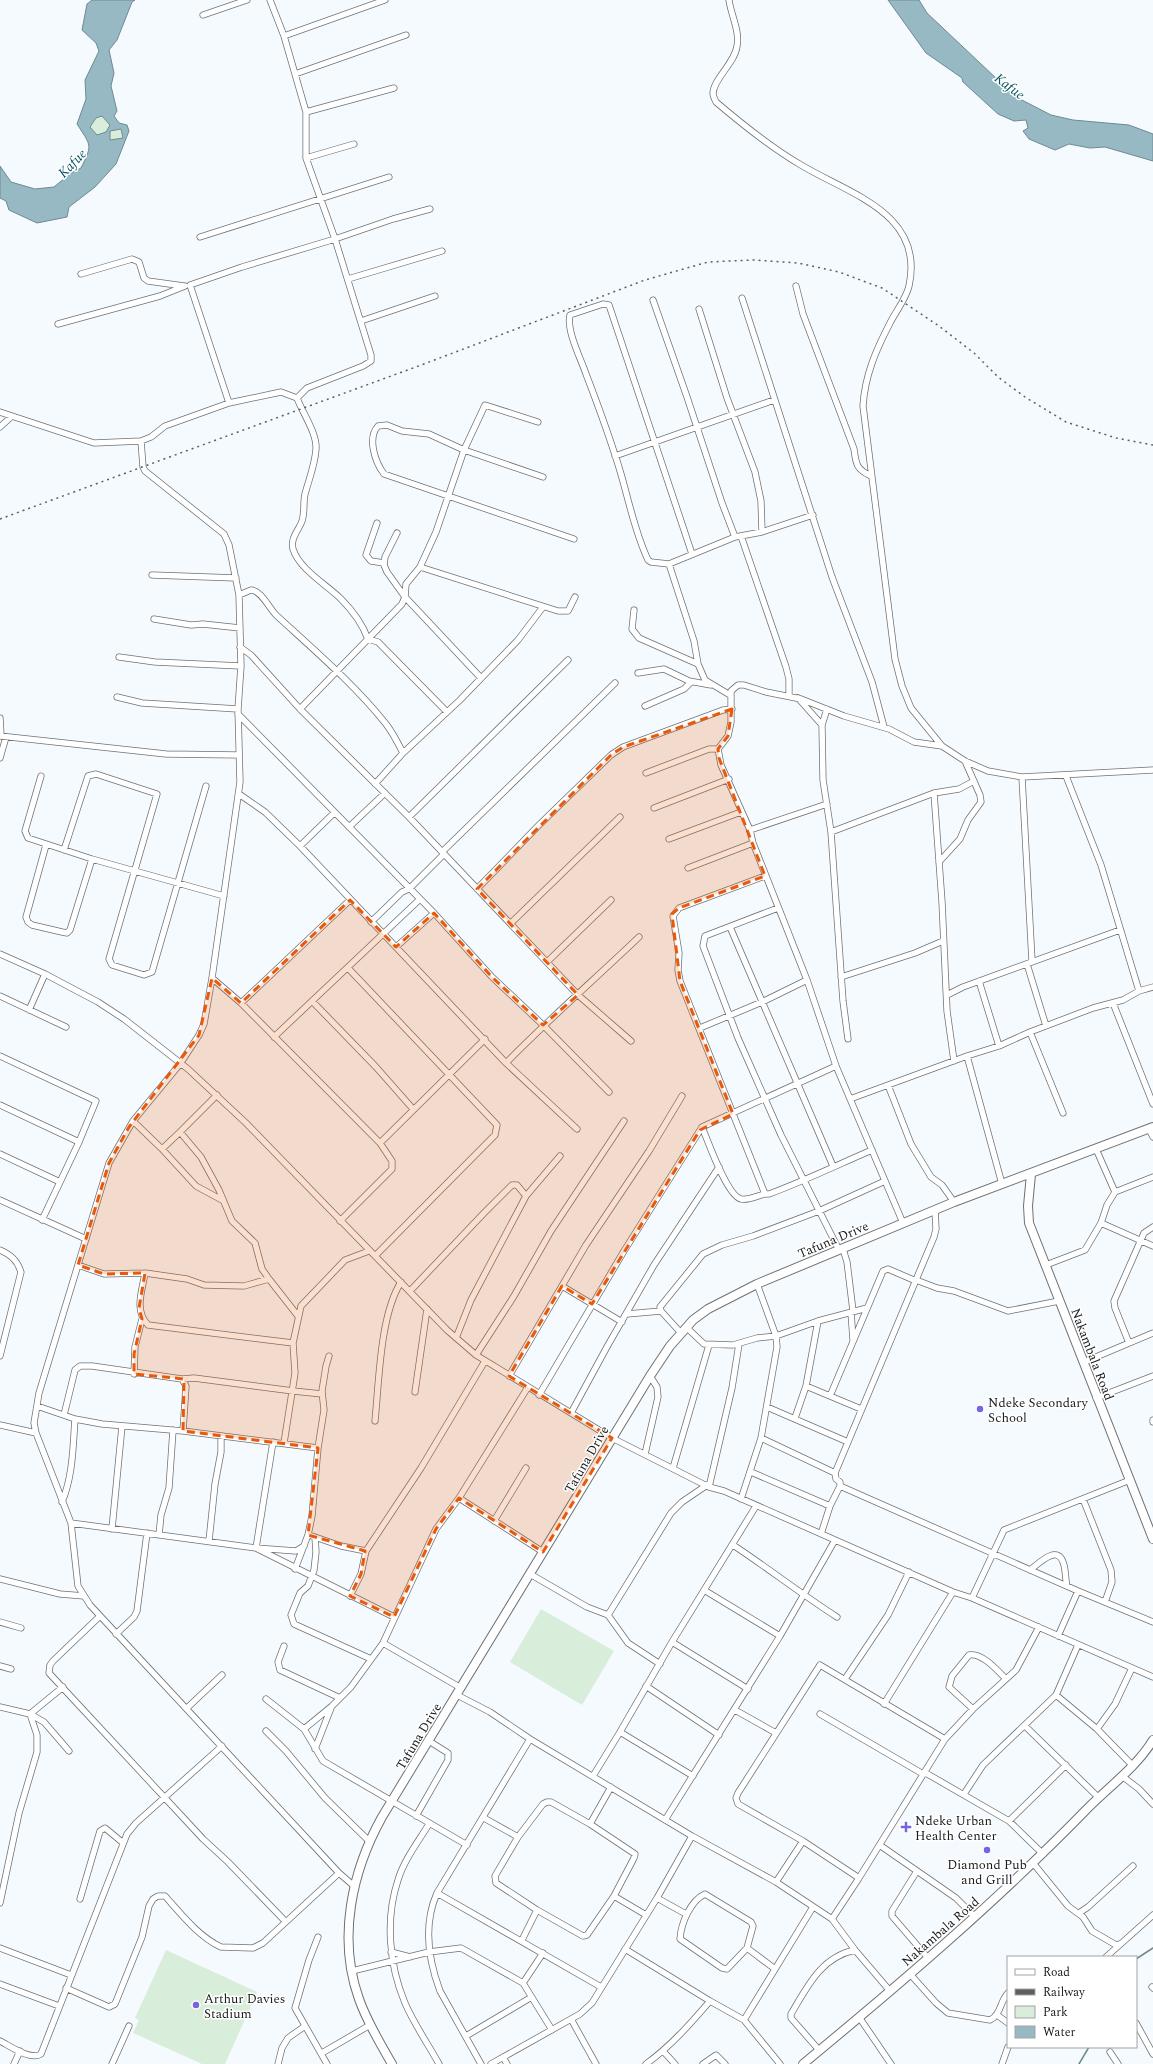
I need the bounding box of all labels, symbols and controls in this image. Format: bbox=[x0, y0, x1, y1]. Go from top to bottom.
water label: Kafue bbox=[990, 68, 1030, 105]
water label: Kafue bbox=[53, 144, 92, 183]
street label: Tafuna Drive bbox=[795, 1216, 872, 1264]
street label: Nakambala Road bbox=[1065, 1305, 1119, 1403]
place label: Ndeke Secondary School bbox=[988, 1393, 1089, 1428]
marker: Ndeke Secondary School bbox=[975, 1404, 985, 1414]
street label: Tafuna Drive bbox=[559, 1422, 614, 1497]
street label: Tafuna Drive bbox=[391, 1699, 447, 1774]
place label: Ndeke Urban Health Center bbox=[915, 1811, 997, 1846]
marker: Ndeke Urban Health Center bbox=[900, 1821, 912, 1833]
marker: Diamond Pub and Grill bbox=[982, 1845, 992, 1855]
place label: Diamond Pub and Grill bbox=[947, 1855, 1027, 1890]
street label: Nakambala Road bbox=[897, 1892, 984, 1971]
legend bbox=[1007, 1956, 1137, 2048]
text: Road bbox=[1043, 1963, 1070, 1982]
text: Railway bbox=[1043, 1983, 1086, 2002]
place label: Arthur Davies Stadium bbox=[204, 1989, 285, 2024]
marker: Arthur Davies Stadium bbox=[191, 2000, 201, 2010]
text: Park bbox=[1043, 2003, 1068, 2022]
text: Water bbox=[1043, 2023, 1075, 2042]

